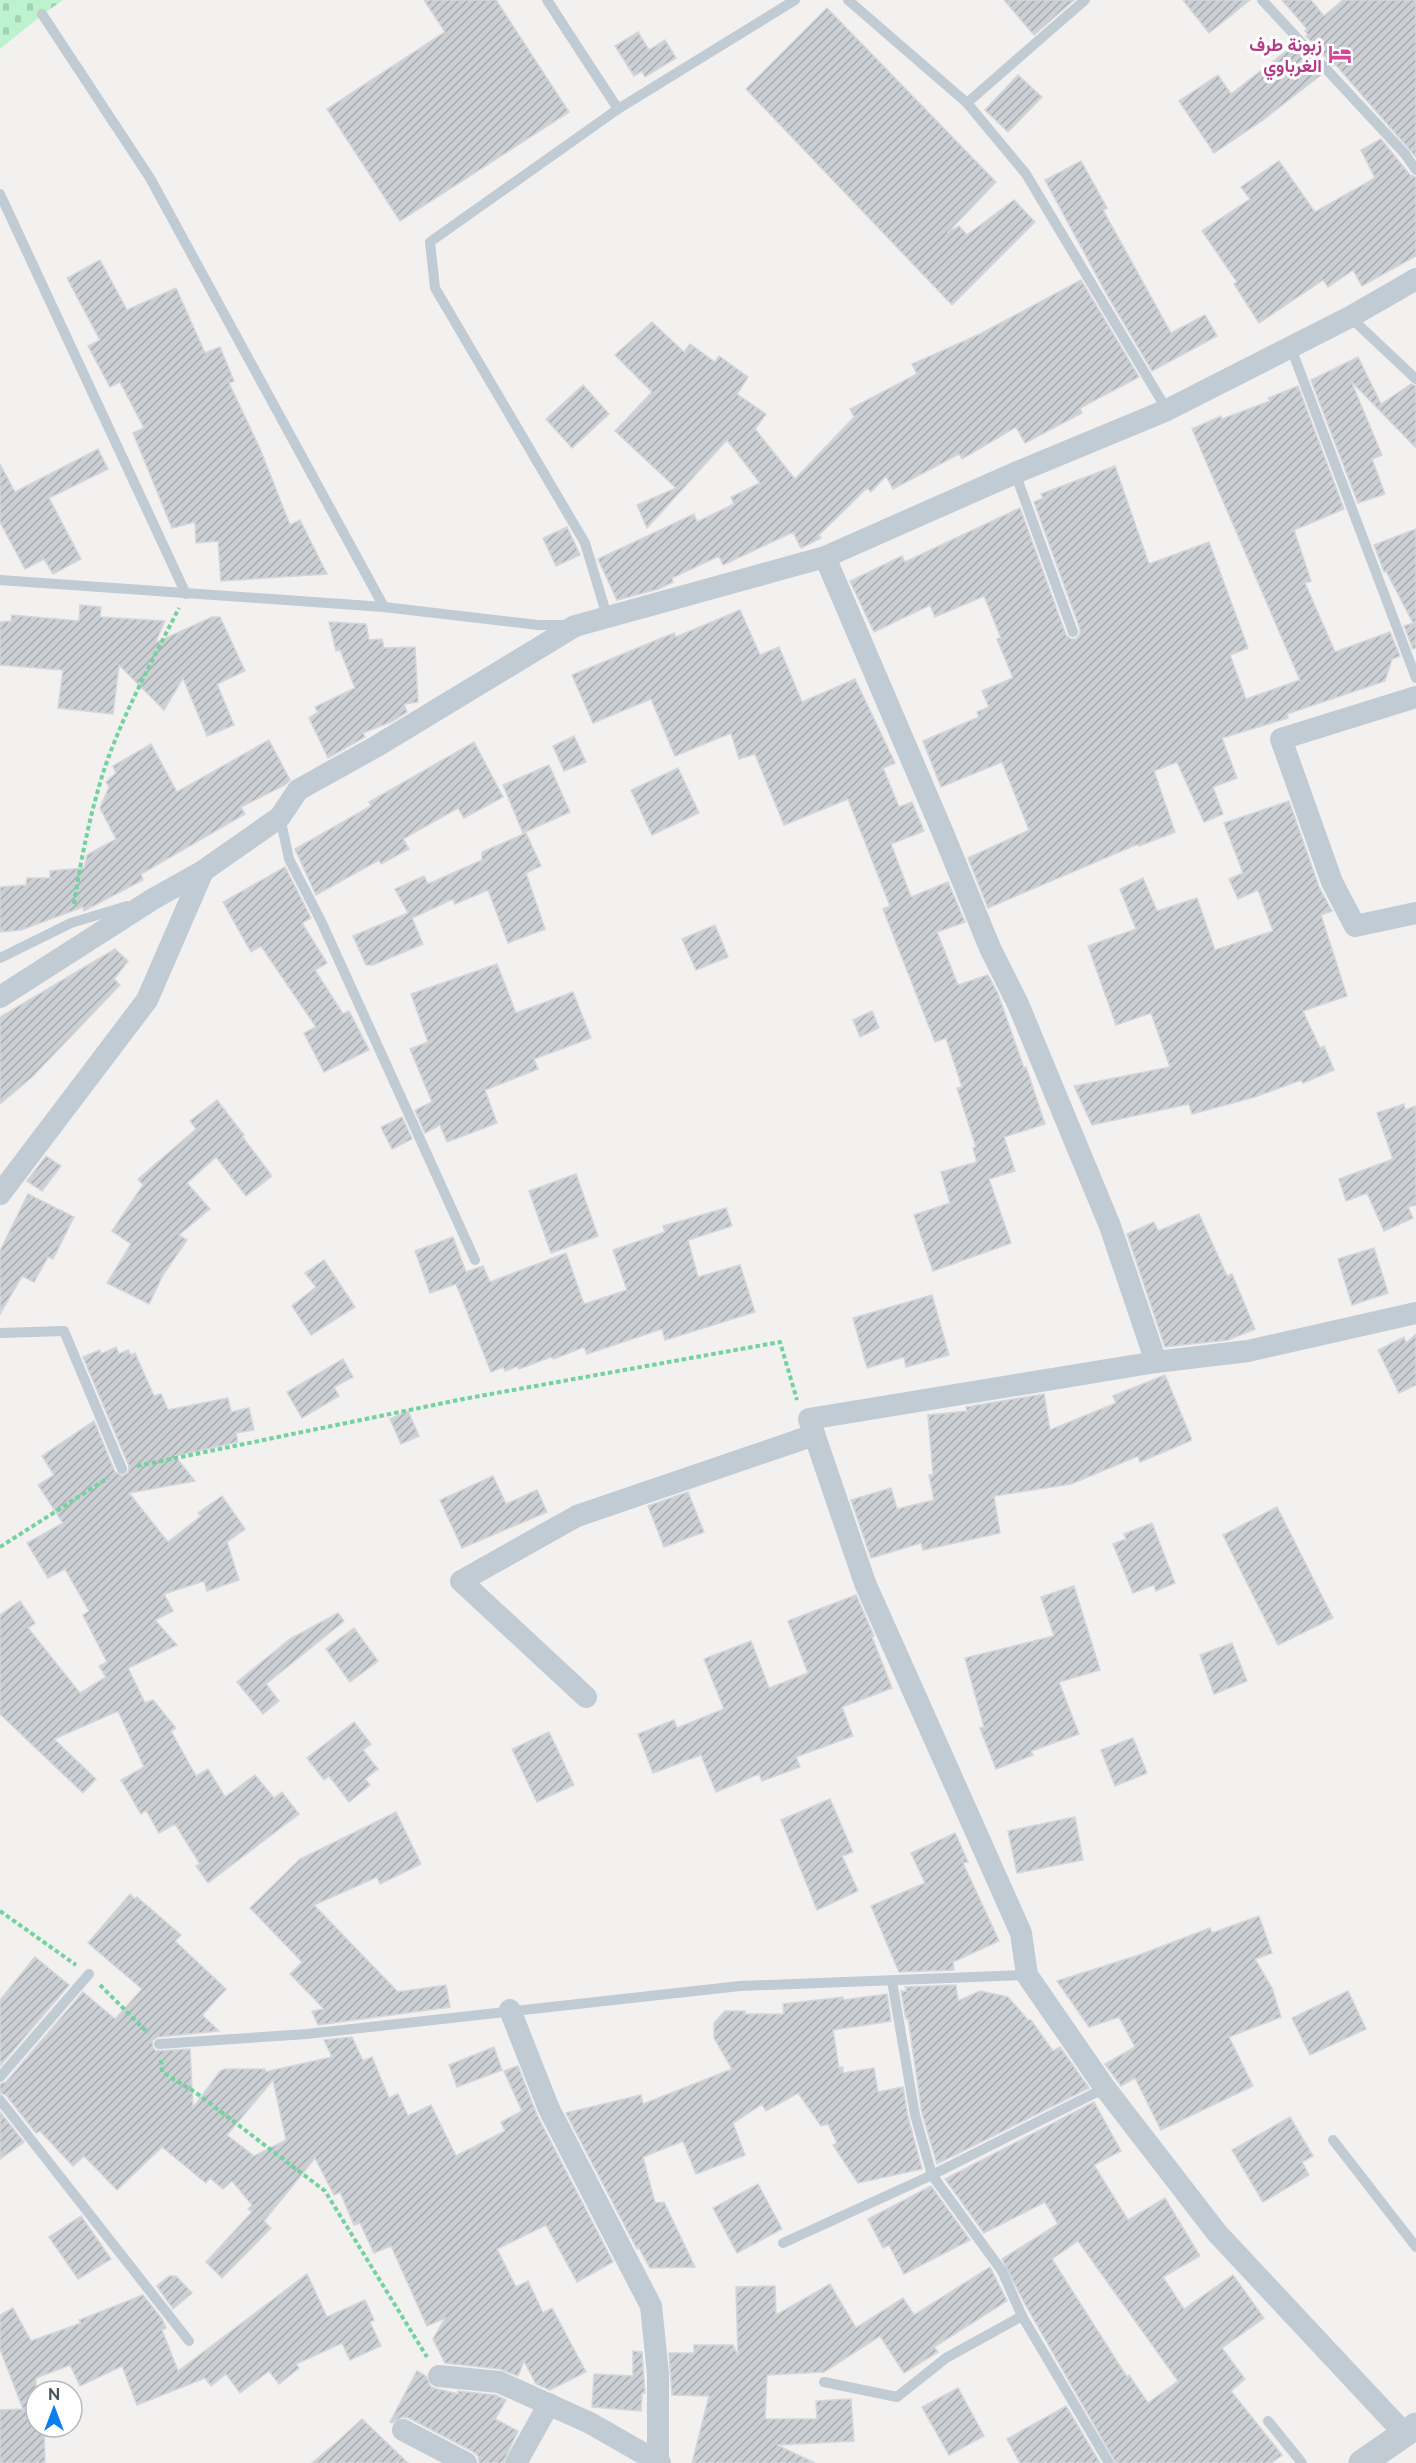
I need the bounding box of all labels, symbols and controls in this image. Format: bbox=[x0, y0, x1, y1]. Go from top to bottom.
place label: زبونة طرف الغرباوي bbox=[1249, 34, 1322, 81]
hotel icon: زبونة طرف الغرباوي bbox=[1327, 41, 1353, 67]
north arrow bbox=[24, 2379, 84, 2439]
text: N bbox=[48, 2385, 60, 2404]

